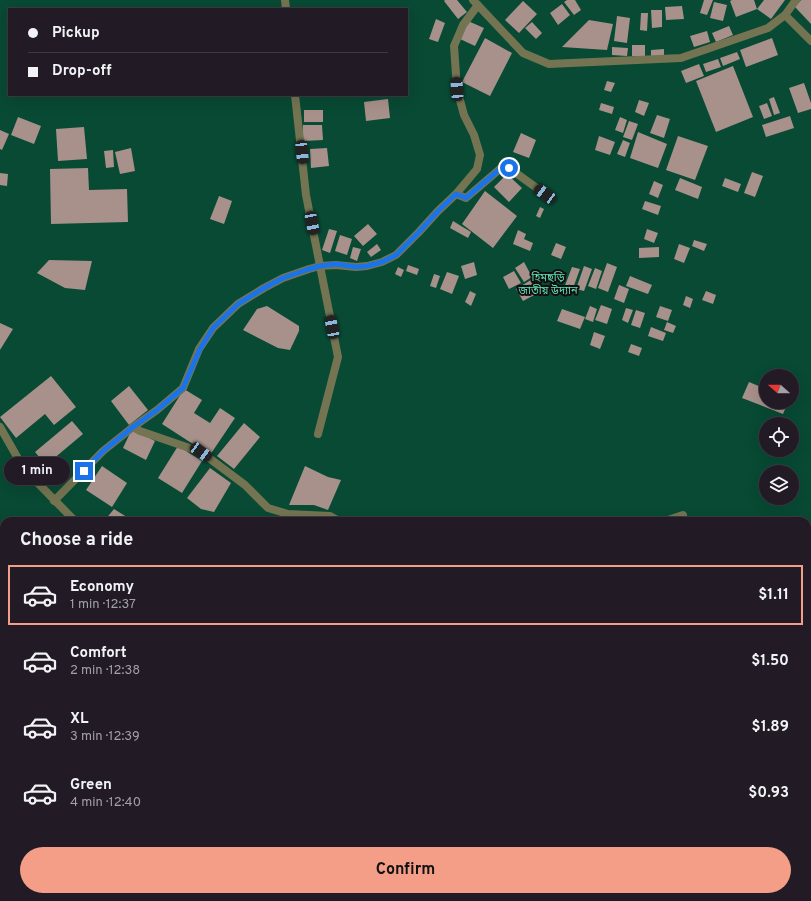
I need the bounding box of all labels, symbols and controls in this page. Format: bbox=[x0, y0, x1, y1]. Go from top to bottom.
text: Pickup bbox=[52, 24, 100, 43]
text: Drop-off bbox=[52, 62, 112, 81]
car bbox=[450, 77, 464, 101]
car bbox=[295, 139, 309, 165]
route start bbox=[500, 159, 518, 177]
car bbox=[532, 182, 558, 206]
car bbox=[304, 210, 320, 236]
park label: হিমছড়ি জাতীয় উদ্যান bbox=[517, 271, 578, 298]
car bbox=[324, 314, 340, 340]
north arrow bbox=[759, 369, 799, 409]
map controls bbox=[759, 369, 799, 505]
button: locate bbox=[759, 417, 799, 457]
car bbox=[188, 440, 214, 464]
callout: 1 min bbox=[4, 457, 70, 485]
route end bbox=[75, 462, 93, 480]
text: 1 min bbox=[21, 463, 53, 479]
button: layers bbox=[759, 465, 799, 505]
text: Choose a ride bbox=[20, 529, 133, 552]
icon: car bbox=[22, 577, 58, 613]
text: Economy bbox=[70, 578, 134, 597]
text: $1.11 bbox=[758, 586, 789, 605]
text: 1 min · 12:37 bbox=[70, 597, 136, 613]
icon: car bbox=[22, 643, 58, 679]
text: Comfort bbox=[70, 644, 127, 663]
text: $1.50 bbox=[751, 652, 789, 671]
text: 2 min · 12:38 bbox=[70, 663, 140, 679]
icon: car bbox=[22, 709, 58, 745]
text: XL bbox=[70, 710, 88, 729]
text: $1.89 bbox=[752, 718, 789, 737]
text: 3 min · 12:39 bbox=[70, 729, 140, 745]
icon: car bbox=[22, 775, 58, 811]
text: Green bbox=[70, 776, 112, 795]
text: $0.93 bbox=[748, 784, 789, 803]
text: 4 min · 12:40 bbox=[70, 795, 141, 811]
button: Confirm bbox=[20, 847, 791, 893]

